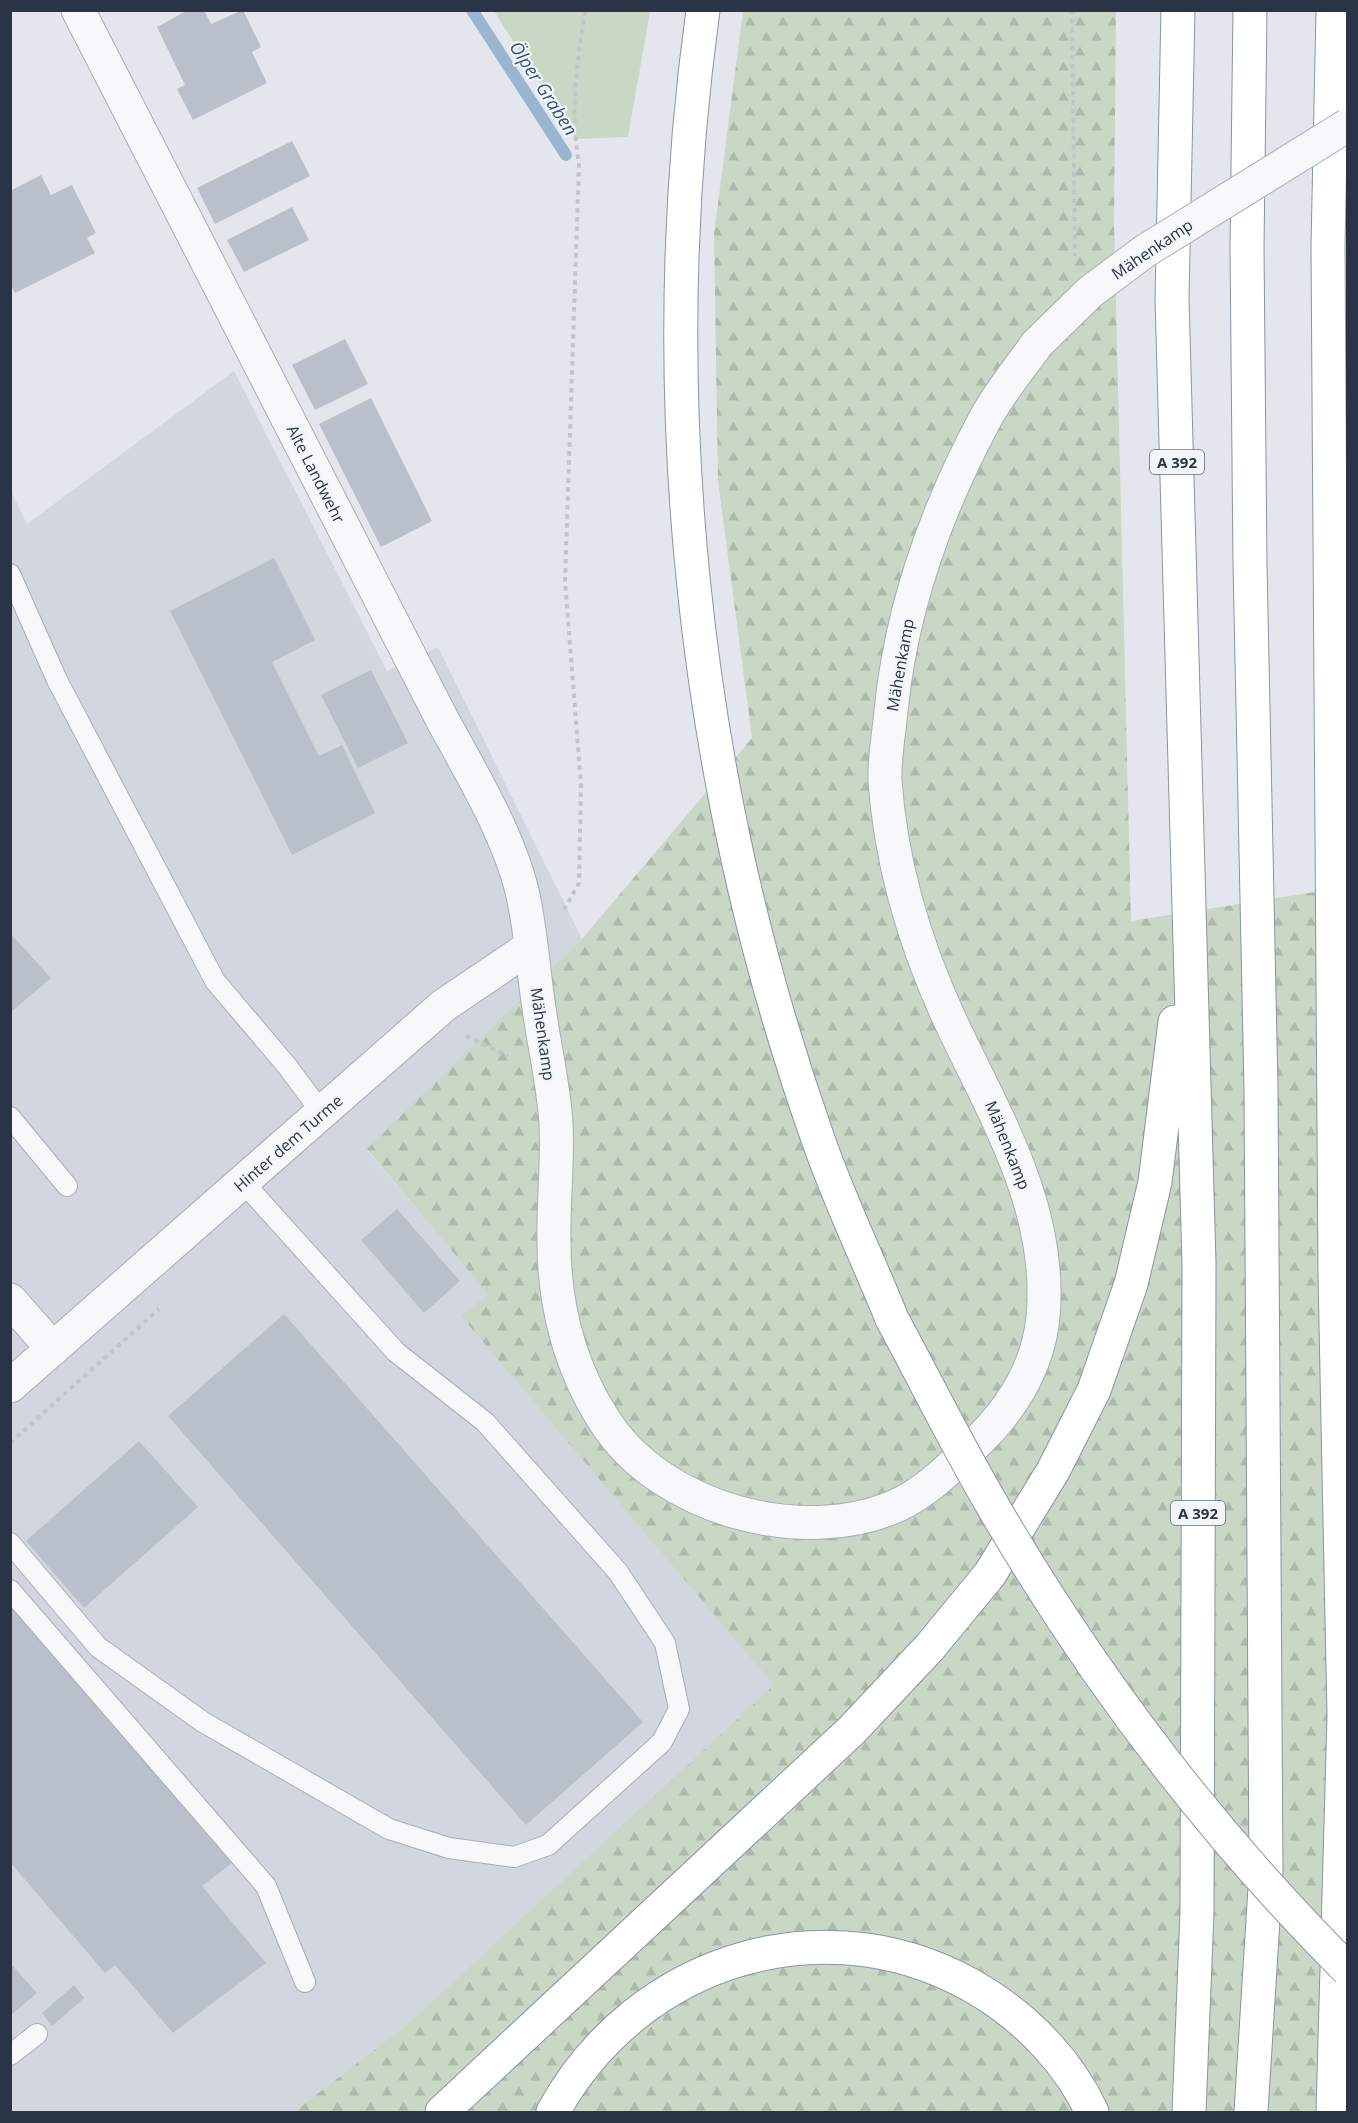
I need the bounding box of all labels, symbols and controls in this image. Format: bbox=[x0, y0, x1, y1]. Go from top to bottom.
water label: Ölper Graben bbox=[505, 36, 583, 140]
street label: Mähenkamp bbox=[1107, 214, 1197, 284]
street label: Alte Landwehr bbox=[282, 421, 350, 527]
road number: A 392 bbox=[1150, 450, 1204, 474]
street label: Mähenkamp bbox=[881, 617, 919, 713]
street label: Mähenkamp bbox=[526, 986, 560, 1082]
street label: Hinter dem Turme bbox=[229, 1090, 347, 1196]
street label: Mähenkamp bbox=[980, 1097, 1036, 1193]
road number: A 392 bbox=[1171, 1501, 1225, 1525]

